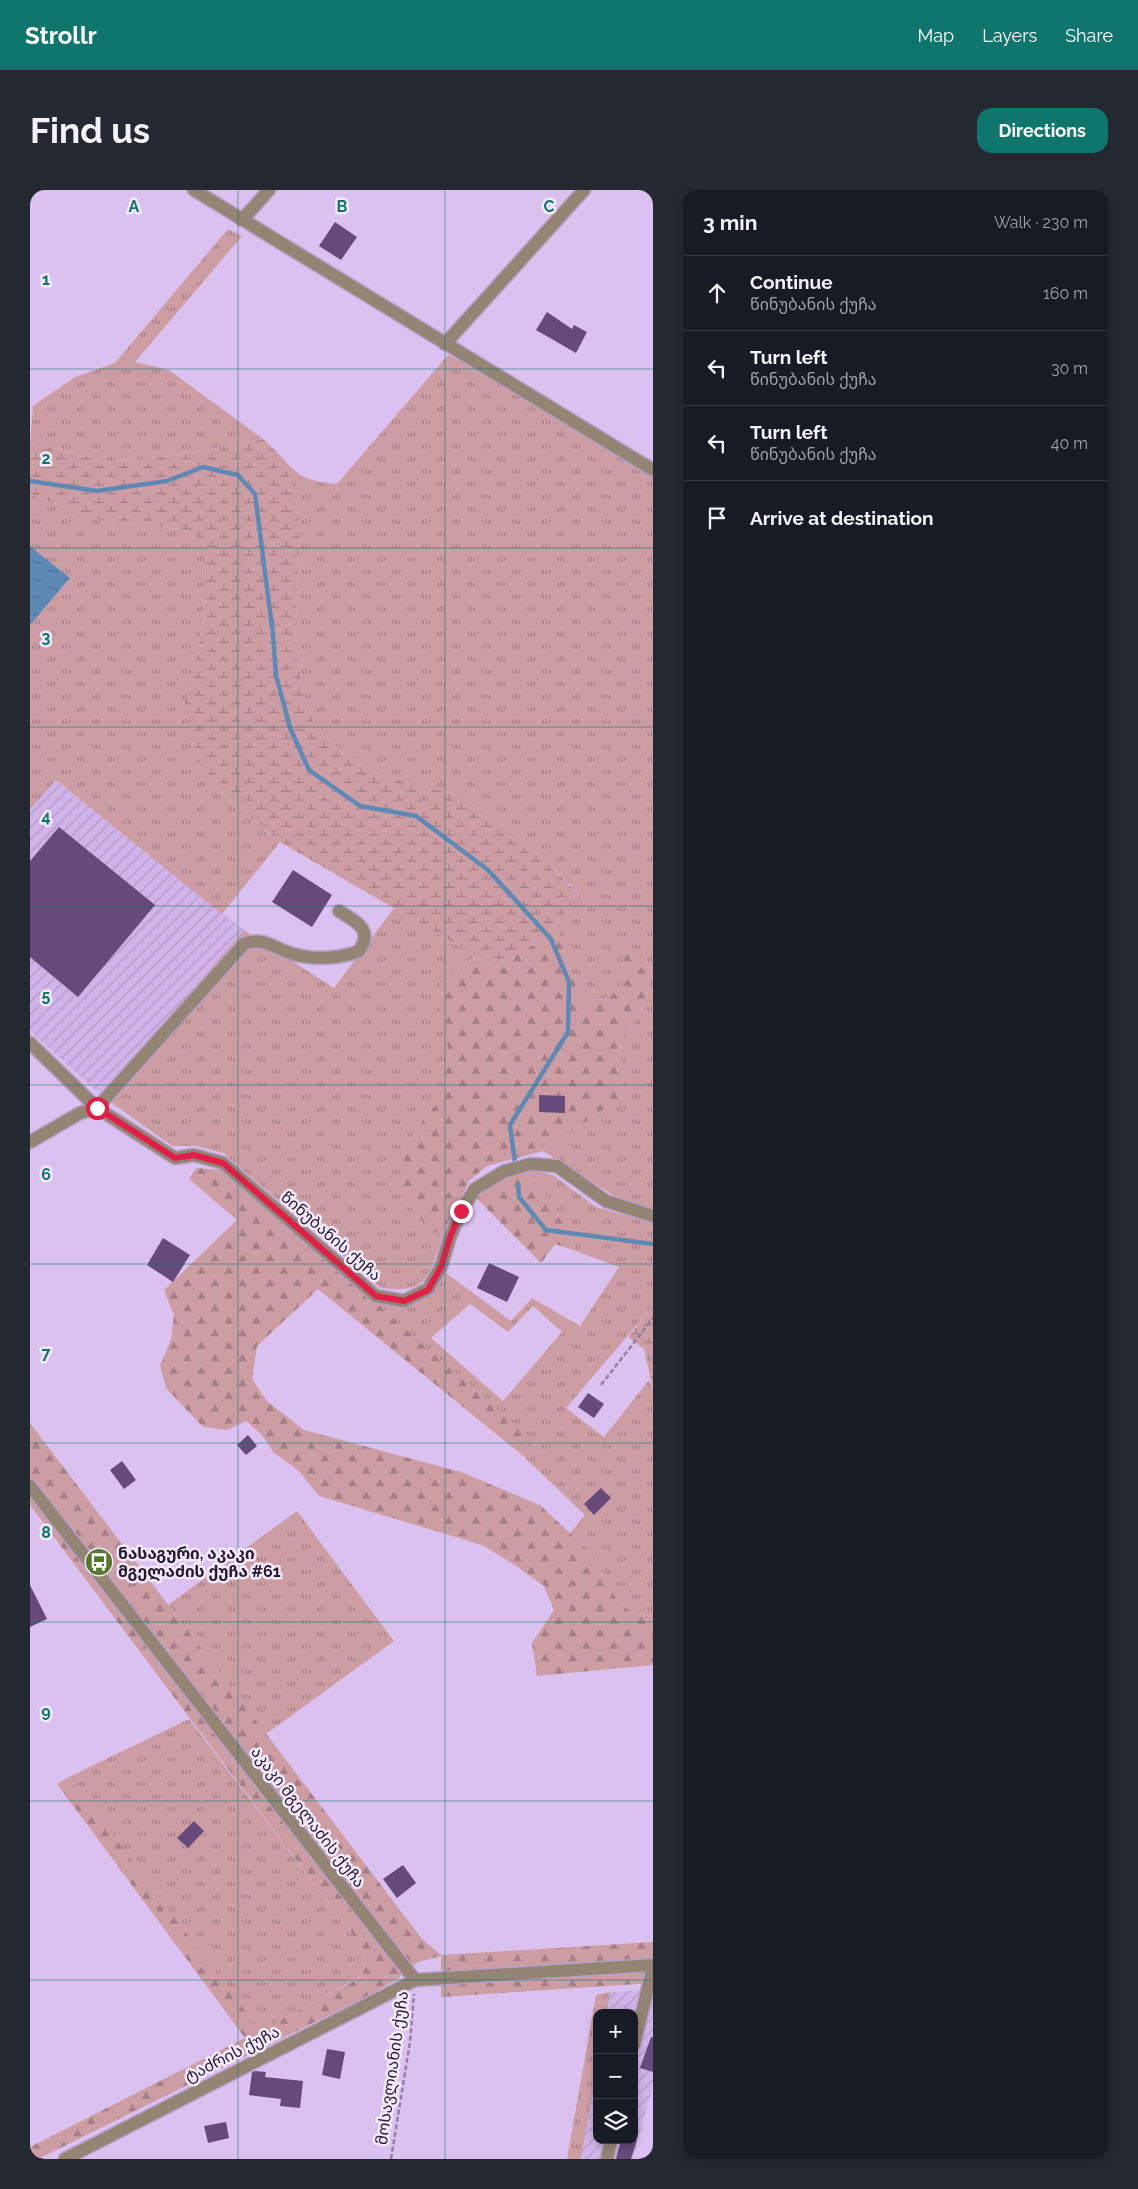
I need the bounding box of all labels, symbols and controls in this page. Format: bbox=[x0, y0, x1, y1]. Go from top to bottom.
text: Strollr bbox=[25, 21, 97, 50]
text: Map bbox=[918, 25, 954, 46]
text: Layers bbox=[982, 25, 1037, 46]
text: Share bbox=[1065, 25, 1113, 46]
button: Directions bbox=[977, 108, 1108, 153]
text: Find us bbox=[30, 110, 150, 151]
text: A bbox=[129, 197, 140, 216]
text: B bbox=[337, 197, 348, 216]
text: C bbox=[544, 197, 555, 216]
text: 3 min bbox=[703, 210, 757, 235]
text: Walk · 230 m bbox=[994, 213, 1088, 232]
text: 1 bbox=[42, 270, 50, 289]
text: Continue bbox=[750, 271, 833, 293]
icon: ahead bbox=[703, 279, 731, 307]
text: 160 m bbox=[1043, 284, 1088, 303]
text: წინუბანის ქუჩა bbox=[750, 295, 877, 314]
text: Turn left bbox=[750, 346, 827, 368]
icon: left bbox=[703, 354, 731, 382]
text: 30 m bbox=[1051, 359, 1088, 378]
text: წინუბანის ქუჩა bbox=[750, 370, 877, 389]
text: Turn left bbox=[750, 421, 827, 443]
icon: left bbox=[703, 429, 731, 457]
text: 40 m bbox=[1051, 434, 1088, 453]
text: წინუბანის ქუჩა bbox=[750, 445, 877, 464]
text: 2 bbox=[41, 449, 51, 468]
icon: arrive bbox=[703, 504, 731, 532]
text: Arrive at destination bbox=[750, 507, 934, 529]
text: 3 bbox=[42, 628, 51, 647]
text: 4 bbox=[41, 807, 51, 826]
text: 5 bbox=[42, 986, 51, 1005]
route start bbox=[86, 1097, 109, 1120]
text: 6 bbox=[41, 1165, 51, 1184]
street label: წინუბანის ქუჩა bbox=[277, 1187, 385, 1285]
route end bbox=[450, 1200, 473, 1223]
text: 7 bbox=[42, 1344, 51, 1363]
text: 8 bbox=[41, 1523, 51, 1542]
place label: ნასაგური, აკაკი მგელაძის ქუჩა #61 bbox=[118, 1544, 281, 1582]
bus stop icon: ნასაგური, აკაკი მგელაძის ქუჩა #61 bbox=[84, 1547, 114, 1577]
text: 9 bbox=[41, 1702, 51, 1721]
street label: აკაკი მგელაძის ქუჩა bbox=[246, 1743, 369, 1892]
street label: მოსავლიანის ქუჩა bbox=[372, 1990, 413, 2146]
map controls bbox=[593, 2009, 638, 2144]
button: + bbox=[593, 2009, 638, 2054]
street label: ტაძრის ქუჩა bbox=[181, 2022, 283, 2086]
button: − bbox=[593, 2054, 638, 2099]
button: layers bbox=[593, 2099, 638, 2144]

